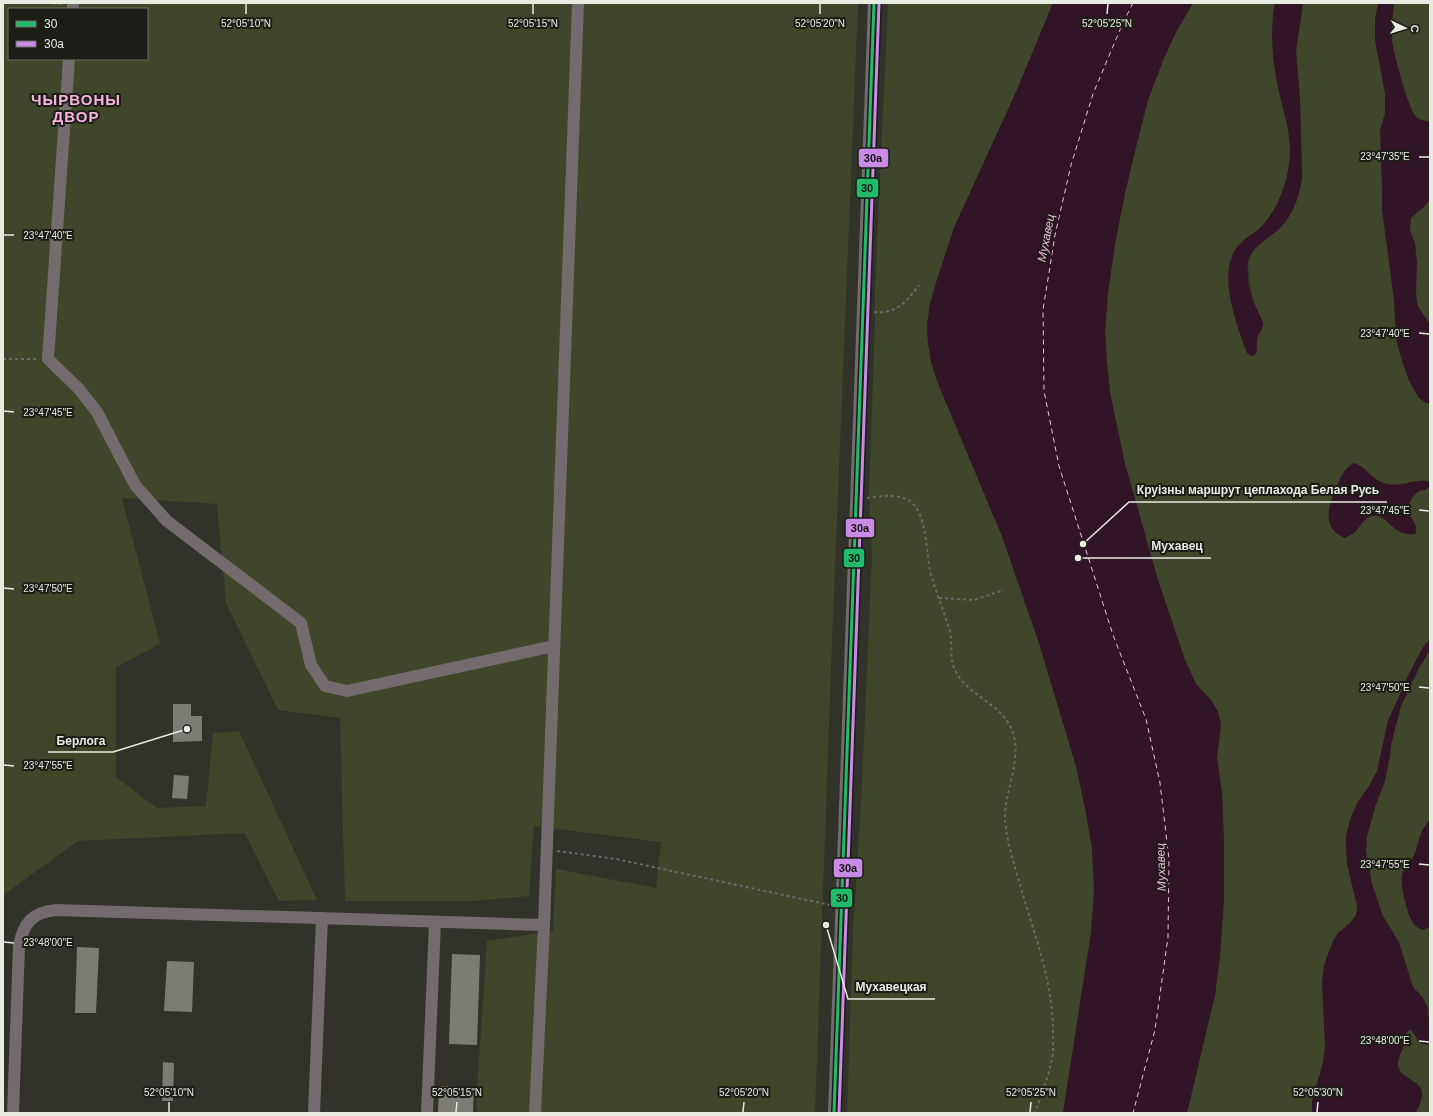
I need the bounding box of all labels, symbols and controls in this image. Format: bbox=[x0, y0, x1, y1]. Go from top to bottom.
legend bbox=[8, 8, 148, 60]
north arrow bbox=[1385, 8, 1425, 48]
text: 30 bbox=[44, 17, 58, 31]
text: 52°05'10"N bbox=[221, 18, 271, 29]
text: 52°05'15"N bbox=[508, 18, 558, 29]
text: 52°05'20"N bbox=[795, 18, 845, 29]
text: 52°05'25"N bbox=[1082, 18, 1132, 29]
text: С bbox=[1409, 24, 1421, 33]
text: 30а bbox=[44, 37, 64, 51]
district label: ЧЫРВОНЫ ДВОР bbox=[31, 91, 121, 125]
line badge: 30а bbox=[858, 148, 889, 168]
text: 23°47'35"E bbox=[1360, 151, 1410, 162]
text: 30а bbox=[864, 152, 883, 164]
line badge: 30 bbox=[856, 178, 879, 198]
text: 30 bbox=[861, 182, 873, 194]
water label: Мухавец bbox=[1035, 213, 1057, 263]
text: 23°47'40"E bbox=[23, 230, 73, 241]
text: 23°47'40"E bbox=[1360, 328, 1410, 339]
text: 23°47'45"E bbox=[23, 407, 73, 418]
callout: Круізны маршрут цеплахода Белая Русь bbox=[1129, 478, 1387, 502]
text: Круізны маршрут цеплахода Белая Русь bbox=[1137, 483, 1379, 497]
text: 23°47'45"E bbox=[1360, 505, 1410, 516]
line badge: 30а bbox=[845, 518, 875, 538]
text: 30а bbox=[851, 522, 870, 534]
callout: Мухавец bbox=[1143, 534, 1211, 558]
text: Мухавец bbox=[1151, 539, 1203, 553]
line badge: 30 bbox=[843, 548, 865, 568]
text: 30 bbox=[848, 552, 860, 564]
text: 23°47'50"E bbox=[23, 583, 73, 594]
text: 23°47'50"E bbox=[1360, 682, 1410, 693]
callout: Берлога bbox=[48, 728, 113, 752]
text: Берлога bbox=[57, 734, 106, 748]
text: 23°47'55"E bbox=[23, 760, 73, 771]
water label: Мухавец bbox=[1153, 843, 1169, 891]
line badge: 30а bbox=[833, 858, 863, 878]
text: 23°47'55"E bbox=[1360, 859, 1410, 870]
text: 30а bbox=[839, 862, 858, 874]
line badge: 30 bbox=[830, 888, 853, 908]
text: 30 bbox=[836, 892, 848, 904]
text: 23°48'00"E bbox=[23, 937, 73, 948]
callout: Мухавецкая bbox=[848, 975, 935, 999]
text: Мухавецкая bbox=[855, 980, 927, 994]
text: 23°48'00"E bbox=[1360, 1035, 1410, 1046]
text: 52°05'10"N bbox=[144, 1087, 194, 1098]
text: 52°05'15"N bbox=[432, 1087, 482, 1098]
text: 52°05'20"N bbox=[719, 1087, 769, 1098]
text: 52°05'25"N bbox=[1006, 1087, 1056, 1098]
text: 52°05'30"N bbox=[1293, 1087, 1343, 1098]

